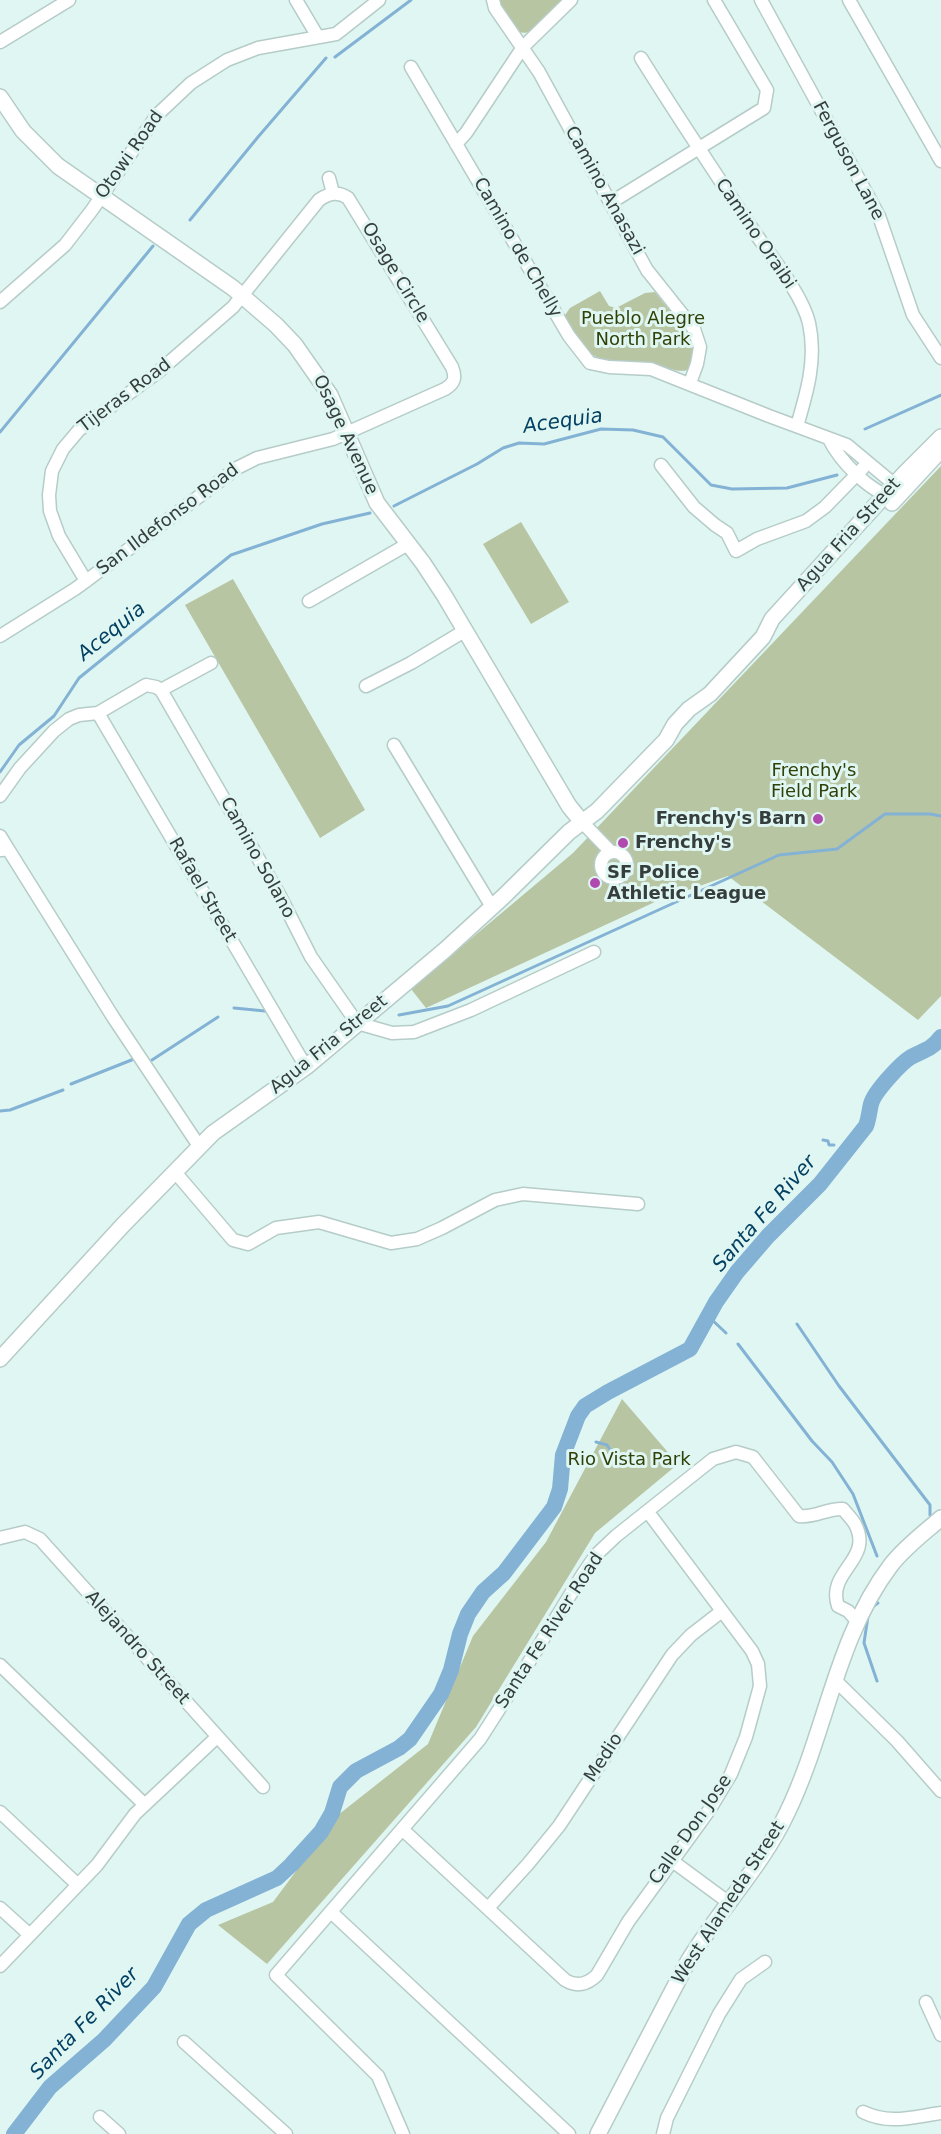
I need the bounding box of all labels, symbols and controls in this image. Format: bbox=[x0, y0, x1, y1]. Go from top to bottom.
street label: Ferguson Lane bbox=[808, 98, 888, 224]
street label: Otowi Road bbox=[92, 107, 168, 203]
street label: Camino Anasazi bbox=[560, 123, 648, 259]
street label: Camino de Chelly bbox=[468, 174, 566, 322]
street label: Camino Oraibi bbox=[710, 175, 800, 293]
street label: Osage Circle bbox=[357, 219, 433, 327]
park label: Pueblo Alegre North Park bbox=[581, 308, 705, 350]
street label: Tijeras Road bbox=[74, 354, 176, 438]
street label: Osage Avenue bbox=[308, 372, 382, 498]
water label: Acequia bbox=[522, 405, 604, 439]
street label: San Ildefonso Road bbox=[93, 459, 243, 581]
street label: Agua Fria Street bbox=[793, 474, 905, 596]
water label: Acequia bbox=[73, 597, 151, 667]
park label: Frenchy's Field Park bbox=[771, 760, 857, 802]
street label: Camino Solano bbox=[215, 794, 299, 922]
place label: Frenchy's Barn bbox=[656, 808, 806, 830]
marker: Frenchy's Barn bbox=[811, 812, 825, 826]
place label: Frenchy's bbox=[635, 832, 731, 854]
street label: Rafael Street bbox=[163, 834, 241, 946]
marker: Frenchy's bbox=[616, 836, 630, 850]
place label: SF Police Athletic League bbox=[607, 862, 766, 904]
marker: SF Police Athletic League bbox=[588, 876, 602, 890]
street label: Agua Fria Street bbox=[266, 991, 392, 1099]
water label: Santa Fe River bbox=[708, 1151, 822, 1277]
park label: Rio Vista Park bbox=[567, 1449, 691, 1471]
street label: Santa Fe River Road bbox=[492, 1549, 608, 1713]
street label: Alejandro Street bbox=[80, 1587, 194, 1709]
street label: Medio bbox=[580, 1729, 628, 1787]
street label: Calle Don Jose bbox=[645, 1771, 737, 1889]
street label: West Alameda Street bbox=[668, 1818, 790, 1988]
water label: Santa Fe River bbox=[26, 1963, 144, 2085]

